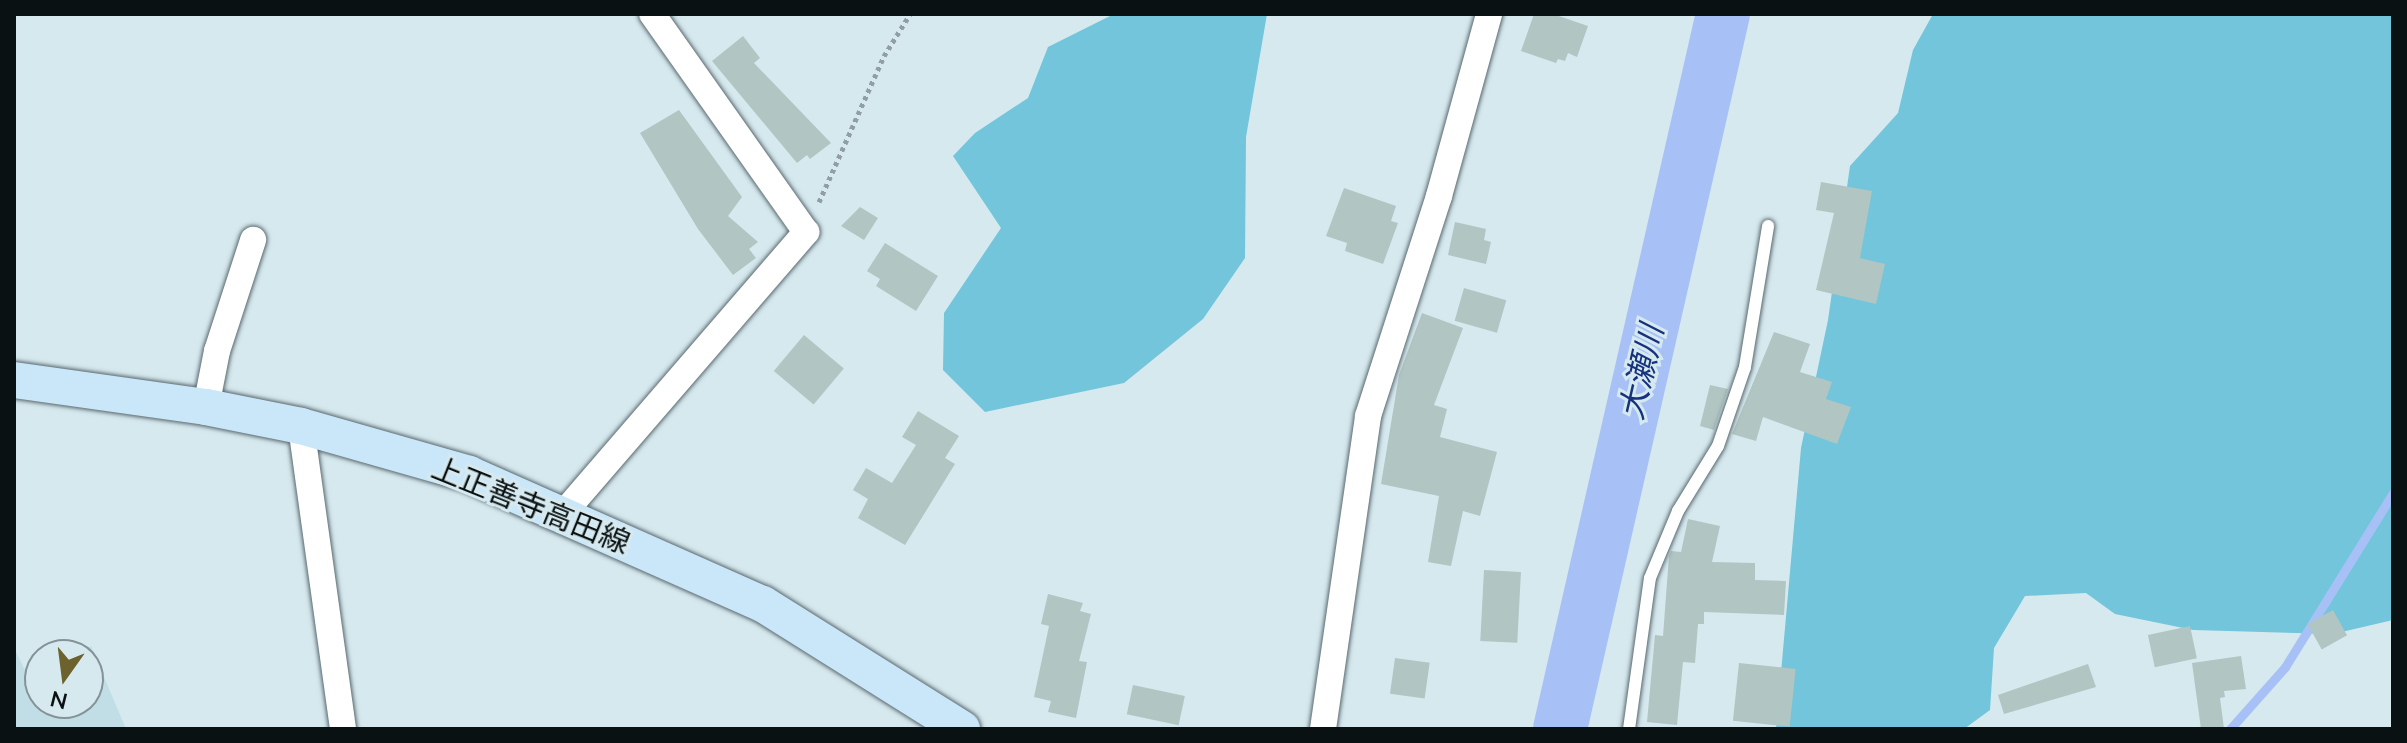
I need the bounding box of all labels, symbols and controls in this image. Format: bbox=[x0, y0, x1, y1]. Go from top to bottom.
water label: 大瀬川 bbox=[1611, 321, 1671, 423]
street label: 上正善寺高田線 bbox=[427, 449, 635, 561]
north arrow bbox=[24, 639, 104, 719]
text: N bbox=[47, 685, 70, 716]

